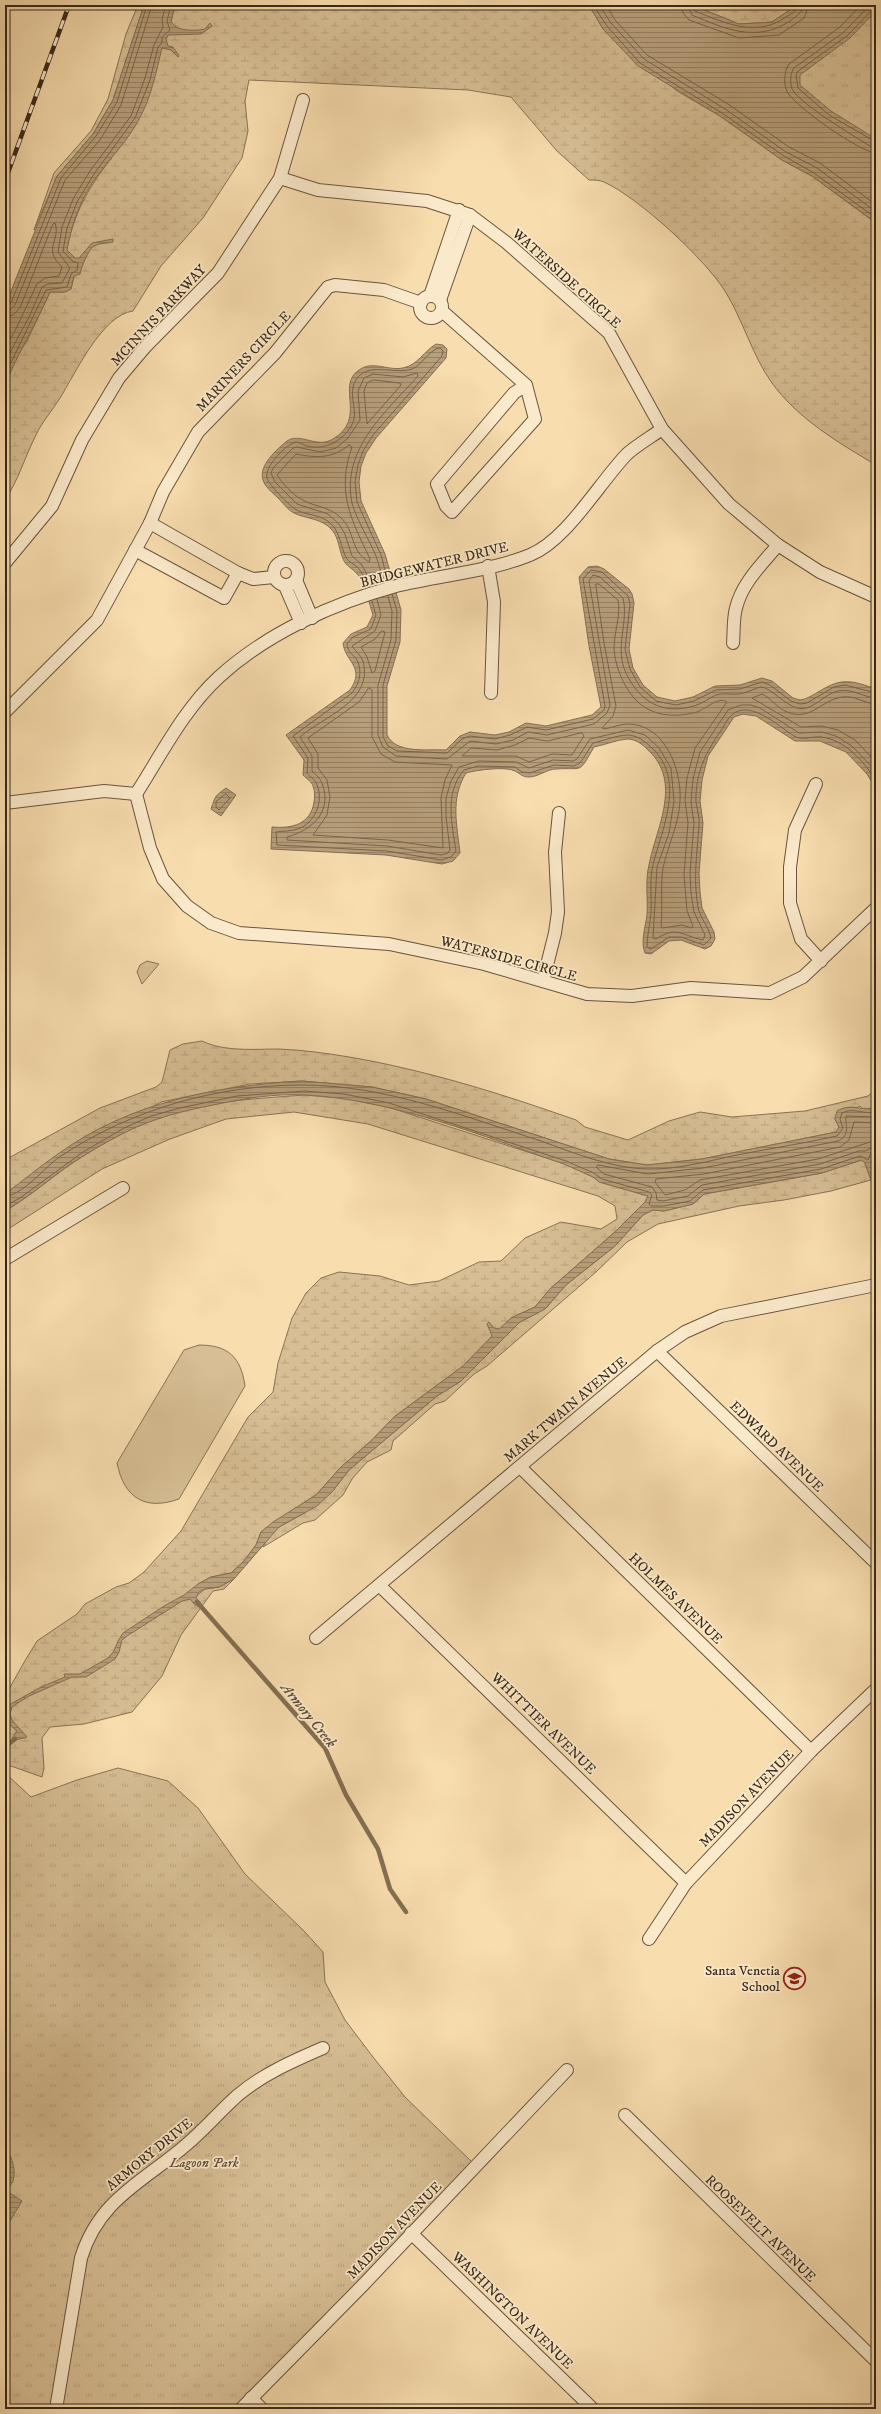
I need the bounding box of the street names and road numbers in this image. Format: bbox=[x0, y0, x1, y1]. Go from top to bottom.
street label: WATERSIDE CIRCLE bbox=[507, 224, 625, 333]
street label: MCINNIS PARKWAY bbox=[107, 261, 211, 370]
street label: MARINERS CIRCLE bbox=[192, 307, 295, 416]
street label: BRIDGEWATER DRIVE bbox=[358, 538, 510, 592]
street label: WATERSIDE CIRCLE bbox=[438, 932, 579, 986]
street label: MARK TWAIN AVENUE bbox=[500, 1353, 631, 1467]
street label: EDWARD AVENUE bbox=[726, 1397, 827, 1496]
street label: HOLMES AVENUE bbox=[624, 1549, 726, 1648]
street label: WHITTIER AVENUE bbox=[486, 1668, 600, 1779]
street label: MADISON AVENUE bbox=[695, 1746, 798, 1851]
street label: ARMORY DRIVE bbox=[103, 2114, 196, 2195]
street label: ROOSEVELT AVENUE bbox=[701, 2171, 820, 2286]
street label: MADISON AVENUE bbox=[343, 2178, 446, 2283]
street label: WASHINGTON AVENUE bbox=[447, 2247, 577, 2373]

